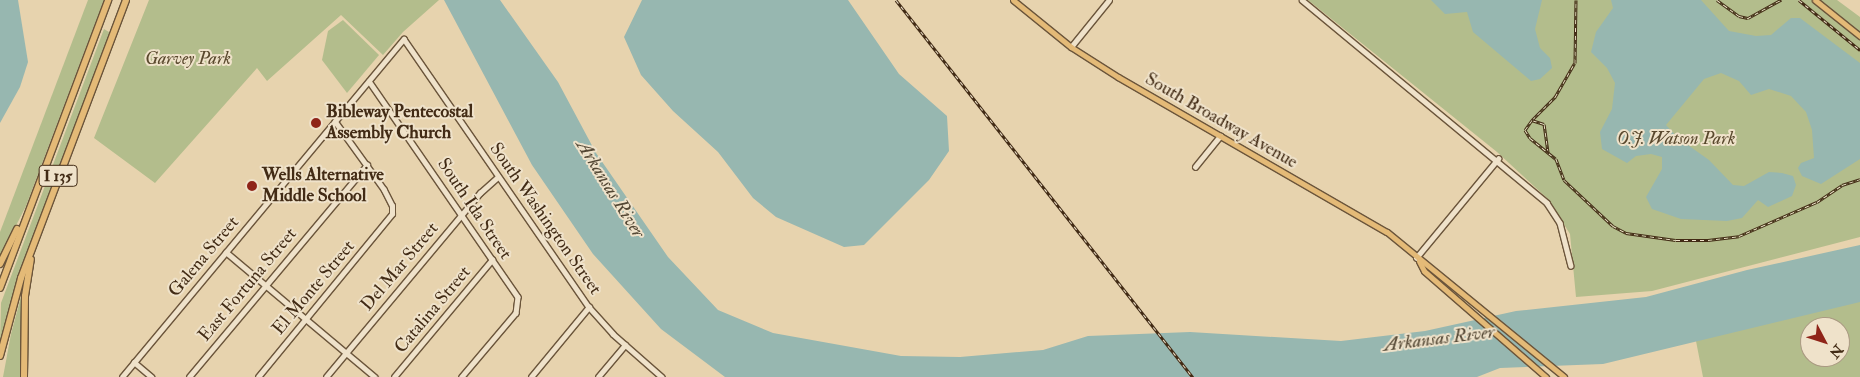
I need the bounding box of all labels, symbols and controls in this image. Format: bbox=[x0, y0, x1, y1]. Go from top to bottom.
park label: Garvey Park bbox=[145, 48, 231, 70]
street label: South Broadway Avenue bbox=[1141, 69, 1301, 173]
place label: Bibleway Pentecostal Assembly Church bbox=[326, 102, 473, 144]
marker: Bibleway Pentecostal Assembly Church bbox=[310, 117, 322, 129]
park label: O.J. Watson Park bbox=[1617, 128, 1735, 150]
water label: Arkansas River bbox=[571, 136, 649, 242]
street label: South Washington Street bbox=[484, 139, 606, 299]
street label: South Ida Street bbox=[432, 154, 516, 264]
road number: I 135 bbox=[38, 162, 78, 190]
place label: Wells Alternative Middle School bbox=[262, 165, 384, 208]
marker: Wells Alternative Middle School bbox=[246, 180, 258, 192]
street label: Galena Street bbox=[164, 212, 244, 302]
street label: Del Mar Street bbox=[357, 218, 443, 316]
street label: East Fortuna Street bbox=[194, 224, 302, 346]
street label: El Monte Street bbox=[268, 236, 360, 340]
street label: Catalina Street bbox=[390, 262, 476, 358]
north arrow bbox=[1800, 317, 1850, 367]
water label: Arkansas River bbox=[1382, 321, 1496, 357]
text: N bbox=[1826, 341, 1847, 362]

